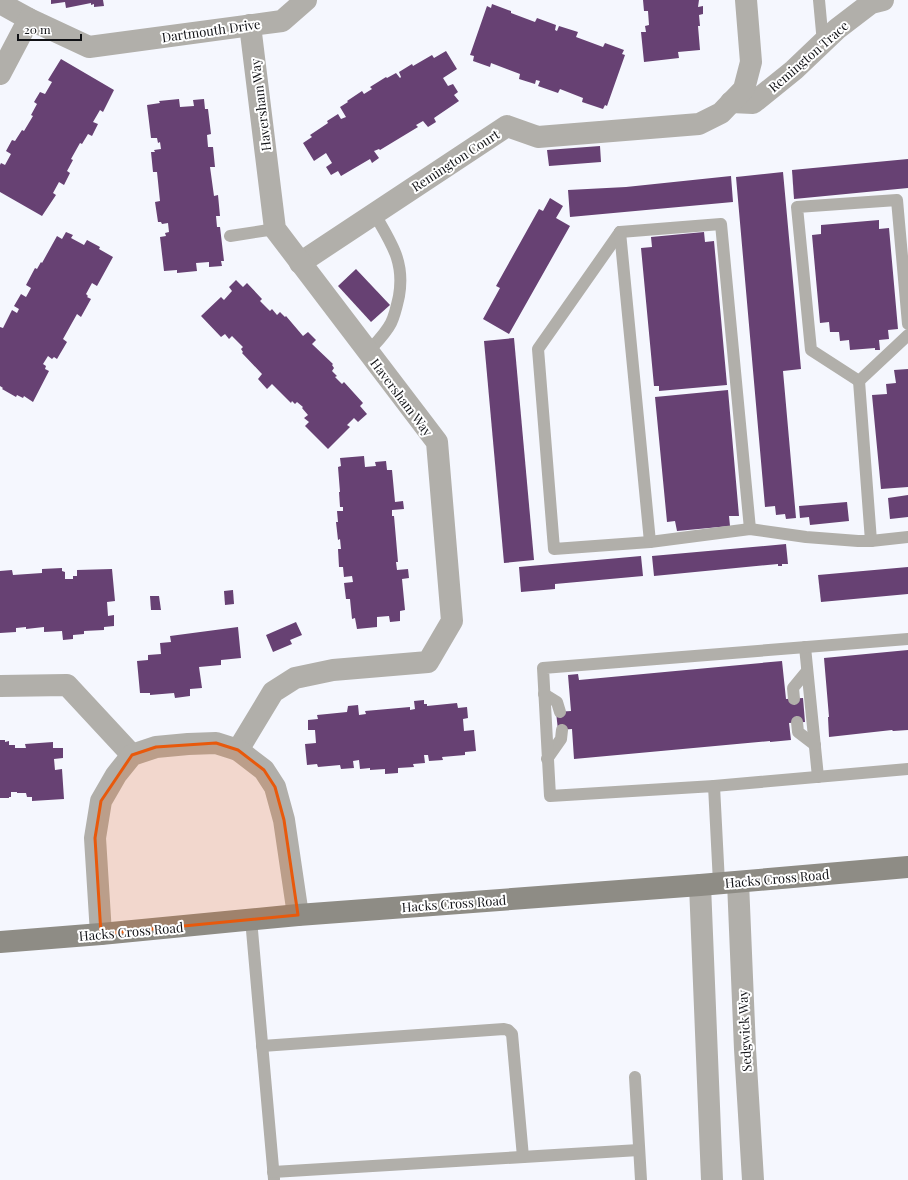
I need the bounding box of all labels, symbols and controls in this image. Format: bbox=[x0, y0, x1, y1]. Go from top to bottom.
street label: Dartmouth Drive bbox=[160, 15, 262, 45]
scale bar bbox=[18, 16, 81, 42]
street label: Remington Trace bbox=[764, 16, 852, 95]
text: 20 m bbox=[24, 21, 51, 37]
street label: Haversham Way bbox=[246, 57, 274, 152]
street label: Remington Court bbox=[408, 125, 503, 195]
street label: Haversham Way bbox=[367, 355, 437, 440]
street label: Hacks Cross Road bbox=[724, 865, 830, 891]
street label: Hacks Cross Road bbox=[401, 891, 507, 915]
street label: Hacks Cross Road bbox=[78, 918, 184, 944]
street label: Sedgwick Way bbox=[733, 989, 755, 1072]

